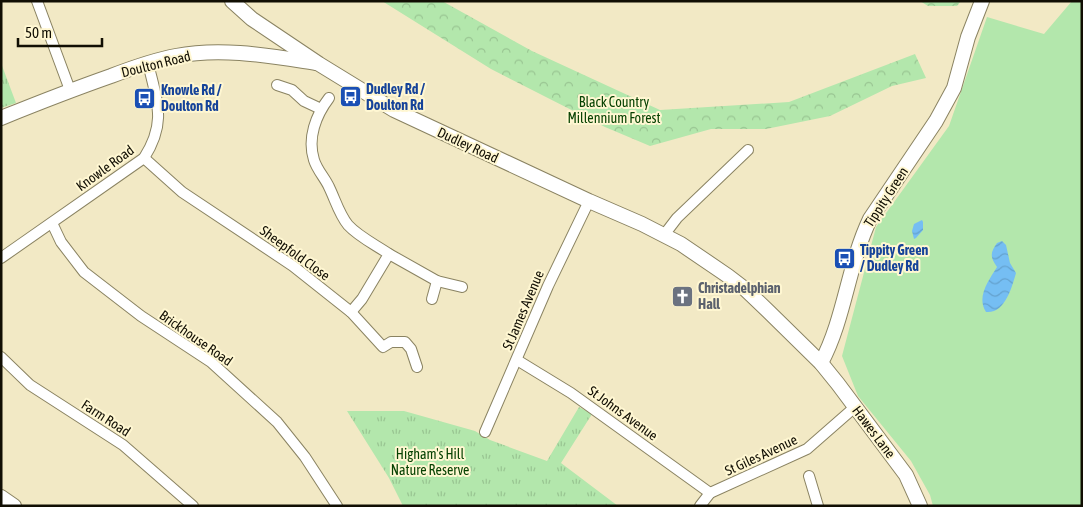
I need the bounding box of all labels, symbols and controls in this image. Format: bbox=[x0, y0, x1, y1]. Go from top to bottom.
scale bar bbox=[18, 15, 101, 47]
text: 50 m bbox=[25, 24, 52, 41]
street label: Doulton Road bbox=[120, 48, 192, 80]
place label: Dudley Rd / Doulton Rd bbox=[366, 81, 425, 113]
place label: Knowle Rd / Doulton Rd bbox=[161, 82, 222, 114]
bus stop icon: Dudley Rd / Doulton Rd bbox=[338, 85, 362, 109]
bus stop icon: Knowle Rd / Doulton Rd bbox=[133, 86, 157, 110]
park label: Black Country Millennium Forest bbox=[567, 94, 661, 126]
street label: Dudley Road bbox=[435, 124, 501, 166]
street label: Knowle Road bbox=[73, 142, 137, 194]
street label: Tippity Green bbox=[861, 164, 911, 230]
street label: Sheepfold Close bbox=[257, 222, 333, 284]
place label: Tippity Green / Dudley Rd bbox=[860, 242, 928, 274]
bus stop icon: Tippity Green / Dudley Rd bbox=[832, 246, 856, 270]
street label: St James Avenue bbox=[499, 268, 547, 352]
place label: Christadelphian Hall bbox=[698, 280, 781, 312]
church icon: Christadelphian Hall bbox=[670, 284, 694, 308]
street label: Brickhouse Road bbox=[156, 307, 236, 369]
street label: St Johns Avenue bbox=[585, 382, 661, 444]
street label: Farm Road bbox=[79, 396, 133, 440]
street label: Hawes Lane bbox=[849, 403, 899, 461]
street label: St Giles Avenue bbox=[722, 431, 800, 479]
park label: Higham's Hill Nature Reserve bbox=[391, 446, 469, 478]

